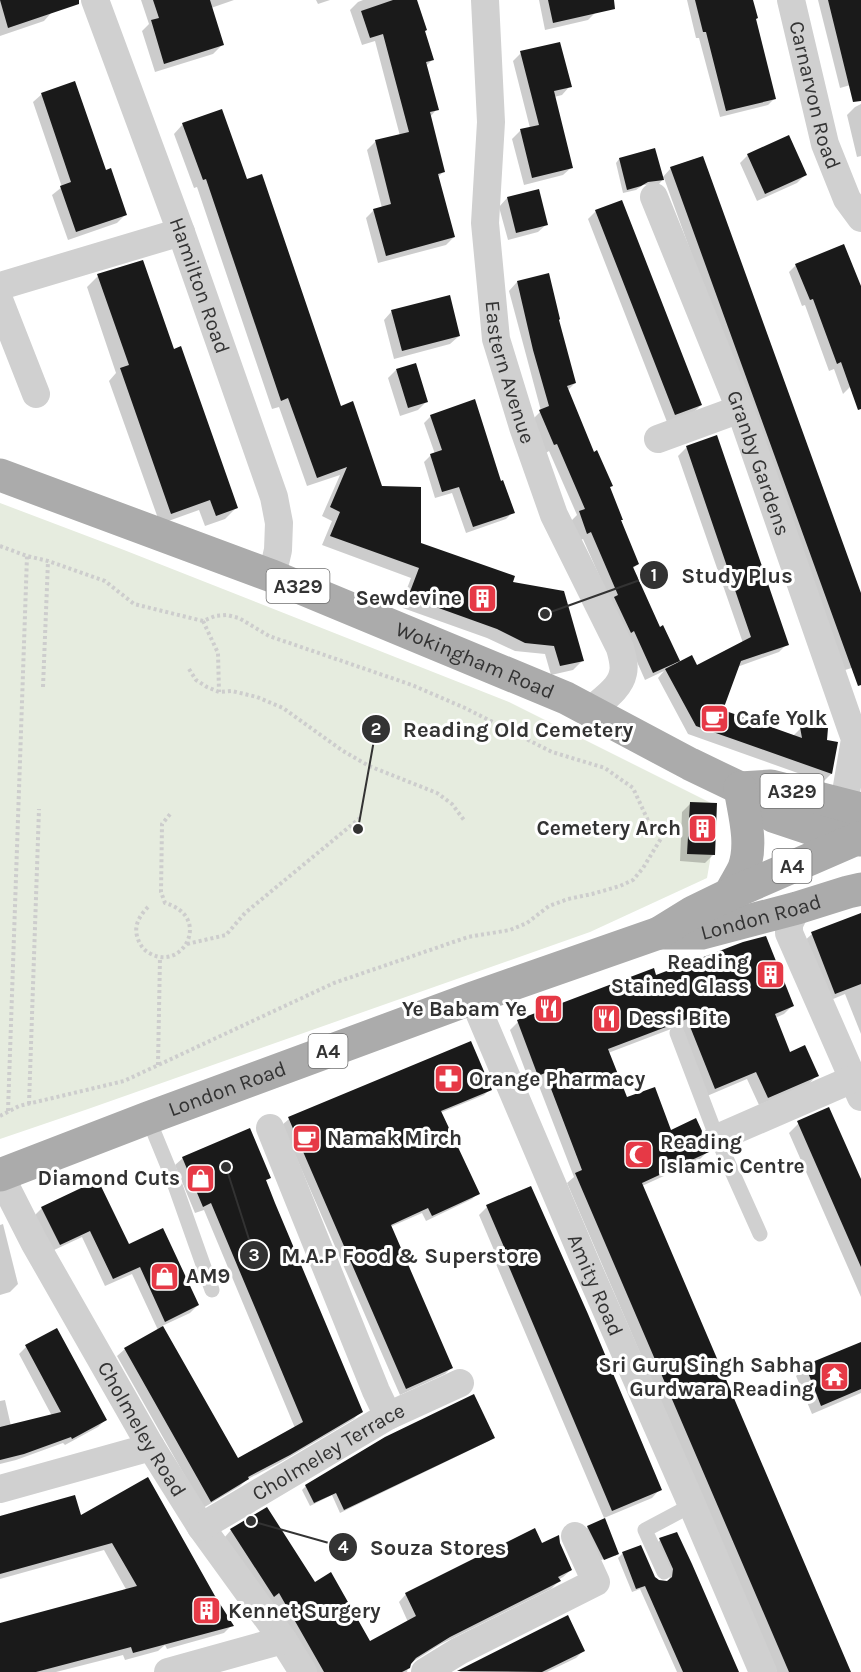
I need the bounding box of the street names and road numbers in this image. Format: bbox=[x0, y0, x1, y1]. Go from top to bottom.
street label: Carnarvon Road bbox=[784, 19, 846, 173]
street label: Hamilton Road bbox=[165, 214, 235, 357]
street label: Eastern Avenue bbox=[480, 299, 540, 447]
street label: Granby Gardens bbox=[722, 387, 795, 539]
road number: A329 bbox=[266, 569, 330, 603]
street label: Wokingham Road bbox=[392, 617, 558, 704]
road number: A329 bbox=[760, 774, 824, 808]
road number: A4 bbox=[772, 849, 812, 883]
street label: London Road bbox=[698, 889, 824, 945]
road number: A4 bbox=[308, 1034, 348, 1068]
street label: London Road bbox=[165, 1056, 289, 1121]
street label: Amity Road bbox=[563, 1230, 628, 1340]
street label: Cholmeley Road bbox=[93, 1357, 191, 1501]
street label: Cholmeley Terrace bbox=[248, 1398, 408, 1506]

